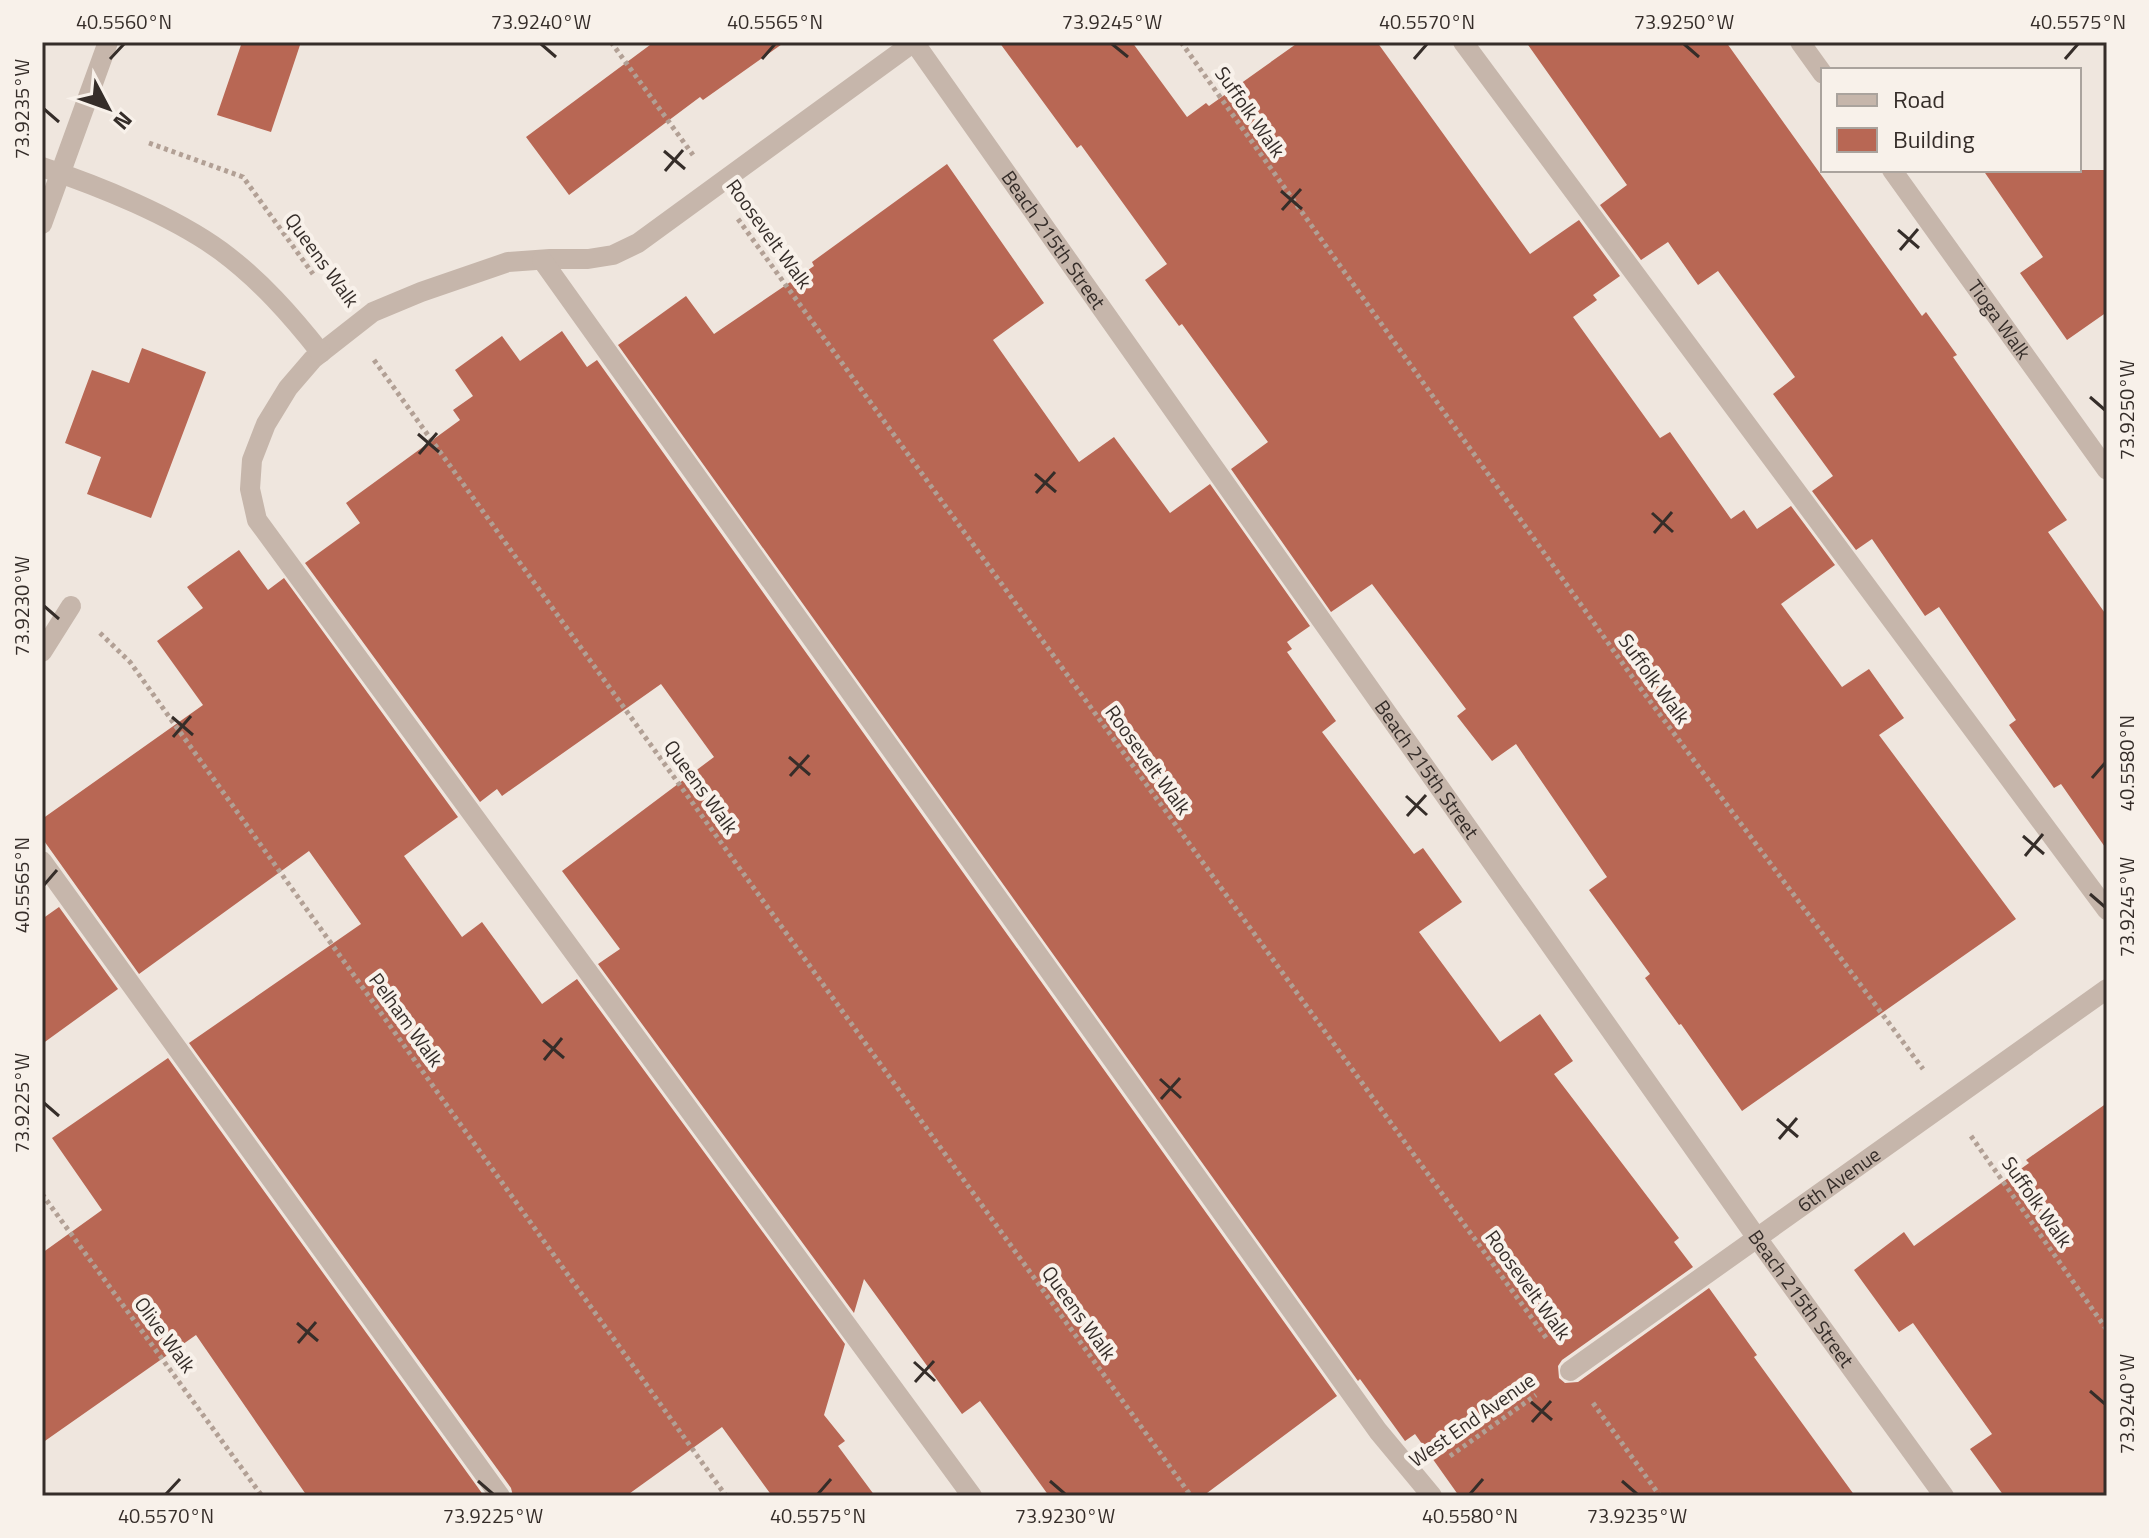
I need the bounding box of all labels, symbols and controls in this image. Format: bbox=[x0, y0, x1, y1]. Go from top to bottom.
text: 40.5560°N bbox=[76, 6, 172, 37]
text: 73.9240°W bbox=[491, 6, 591, 37]
text: 40.5565°N bbox=[727, 6, 823, 37]
text: 73.9245°W bbox=[1062, 6, 1162, 37]
text: 40.5570°N bbox=[1379, 6, 1475, 37]
text: 73.9250°W bbox=[1634, 6, 1734, 37]
text: 40.5575°N bbox=[2030, 6, 2126, 37]
text: 73.9235°W bbox=[6, 59, 37, 159]
street label: Suffolk Walk bbox=[1208, 60, 1294, 164]
north arrow bbox=[68, 68, 148, 148]
legend bbox=[1821, 68, 2081, 172]
text: Road bbox=[1893, 81, 1945, 117]
text: N bbox=[105, 104, 141, 138]
text: Building bbox=[1893, 121, 1975, 157]
street label: Beach 215th Street bbox=[994, 164, 1114, 315]
street label: Roosevelt Walk bbox=[719, 172, 820, 296]
street label: Queens Walk bbox=[278, 206, 368, 314]
street label: Tioga Walk bbox=[1960, 273, 2039, 366]
text: 73.9250°W bbox=[2111, 360, 2142, 460]
text: 73.9230°W bbox=[6, 556, 37, 656]
street label: Suffolk Walk bbox=[1611, 627, 1698, 731]
street label: Beach 215th Street bbox=[1367, 693, 1487, 845]
street label: Roosevelt Walk bbox=[1098, 698, 1199, 822]
text: 40.5580°N bbox=[2111, 715, 2142, 811]
street label: Queens Walk bbox=[657, 733, 747, 841]
text: 40.5565°N bbox=[6, 837, 37, 933]
text: 73.9245°W bbox=[2111, 857, 2142, 957]
street label: Pelham Walk bbox=[362, 966, 452, 1074]
text: 73.9225°W bbox=[6, 1053, 37, 1153]
street label: 6th Avenue bbox=[1791, 1139, 1887, 1220]
street label: Suffolk Walk bbox=[1995, 1150, 2081, 1254]
street label: Roosevelt Walk bbox=[1478, 1223, 1579, 1347]
street label: Beach 215th Street bbox=[1741, 1223, 1862, 1374]
street label: Queens Walk bbox=[1035, 1259, 1125, 1367]
street label: Olive Walk bbox=[127, 1290, 204, 1380]
text: 73.9240°W bbox=[2111, 1354, 2142, 1454]
street label: West End Avenue bbox=[1402, 1365, 1541, 1475]
text: 40.5570°N bbox=[118, 1500, 214, 1531]
text: 73.9225°W bbox=[443, 1500, 543, 1531]
text: 40.5575°N bbox=[770, 1500, 866, 1531]
text: 73.9230°W bbox=[1015, 1500, 1115, 1531]
text: 40.5580°N bbox=[1422, 1500, 1518, 1531]
text: 73.9235°W bbox=[1587, 1500, 1687, 1531]

